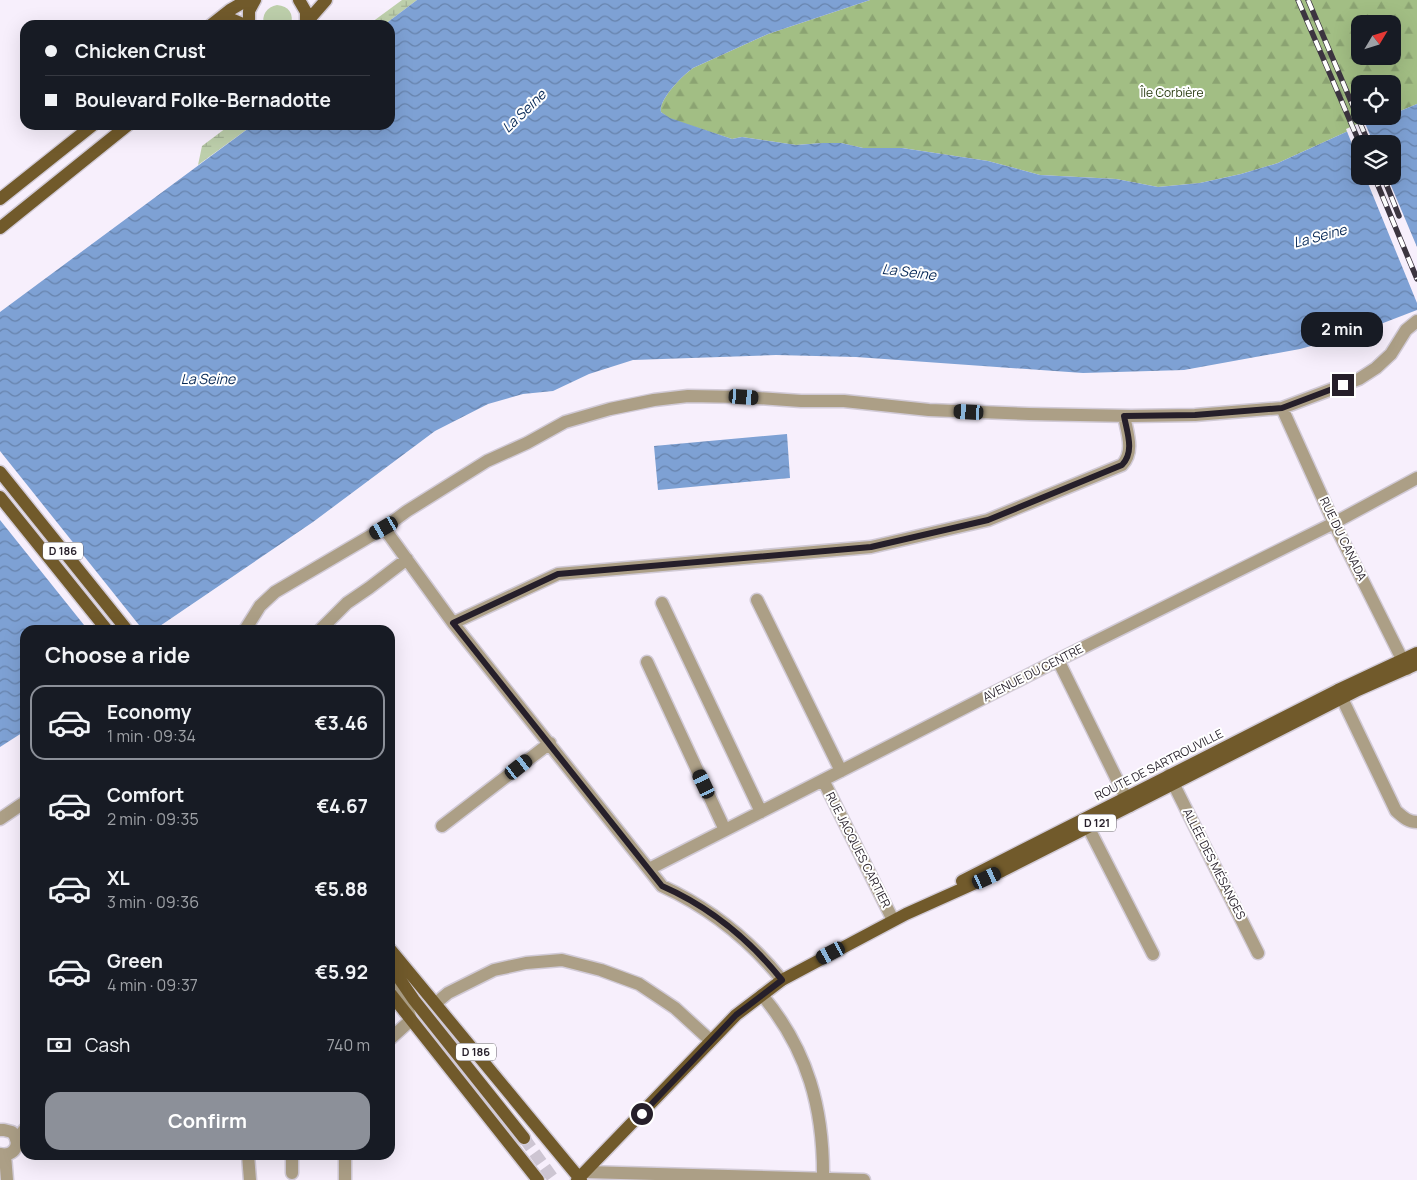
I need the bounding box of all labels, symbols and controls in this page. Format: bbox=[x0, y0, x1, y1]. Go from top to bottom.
north arrow bbox=[1351, 15, 1401, 65]
map controls bbox=[1351, 15, 1401, 185]
text: Chicken Crust bbox=[75, 38, 206, 64]
button: locate bbox=[1351, 75, 1401, 125]
water label: La Seine bbox=[498, 84, 550, 136]
park label: Île Corbière bbox=[1139, 84, 1204, 101]
text: Boulevard Folke-Bernadotte bbox=[75, 87, 331, 113]
button: layers bbox=[1351, 135, 1401, 185]
water label: La Seine bbox=[1291, 219, 1349, 252]
water label: La Seine bbox=[881, 259, 938, 284]
callout: 2 min bbox=[1302, 312, 1384, 348]
text: 2 min bbox=[1321, 318, 1363, 340]
water label: La Seine bbox=[181, 369, 236, 388]
route end bbox=[1332, 374, 1354, 396]
car bbox=[728, 388, 759, 406]
car bbox=[953, 404, 984, 420]
street label: RUE DU CANADA bbox=[1316, 494, 1371, 584]
car bbox=[367, 514, 400, 542]
road number: D 186 bbox=[43, 542, 83, 560]
text: Choose a ride bbox=[45, 640, 190, 670]
street label: AVENUE DU CENTRE bbox=[980, 640, 1086, 705]
text: Economy bbox=[107, 699, 191, 725]
icon: car bbox=[47, 700, 92, 745]
text: €3.46 bbox=[315, 710, 368, 736]
text: 1 min · 09:34 bbox=[107, 725, 196, 747]
street label: ROUTE DE SARTROUVILLE bbox=[1092, 725, 1226, 804]
car bbox=[502, 752, 535, 782]
car bbox=[690, 767, 717, 801]
text: Comfort bbox=[107, 782, 184, 808]
icon: car bbox=[47, 783, 92, 828]
street label: RUE JACQUES CARTIER bbox=[822, 789, 895, 911]
text: €4.67 bbox=[317, 793, 368, 819]
street label: ALLÉE DES MÉSANGES bbox=[1179, 805, 1250, 922]
text: 2 min · 09:35 bbox=[107, 808, 199, 830]
road number: D 121 bbox=[1078, 814, 1116, 831]
text: XL bbox=[107, 865, 130, 891]
car bbox=[970, 865, 1003, 891]
icon: car bbox=[47, 866, 92, 911]
text: €5.88 bbox=[315, 876, 368, 902]
text: 3 min · 09:36 bbox=[107, 891, 199, 913]
car bbox=[814, 939, 847, 967]
text: Green bbox=[107, 948, 163, 974]
icon: car bbox=[47, 949, 92, 994]
text: €5.92 bbox=[315, 959, 368, 985]
text: 4 min · 09:37 bbox=[107, 974, 198, 996]
icon: cash bbox=[45, 1031, 73, 1059]
text: Cash bbox=[85, 1032, 130, 1058]
text: 740 m bbox=[327, 1034, 370, 1056]
road number: D 186 bbox=[456, 1044, 496, 1060]
button: Confirm bbox=[45, 1092, 370, 1150]
route start bbox=[631, 1103, 653, 1125]

